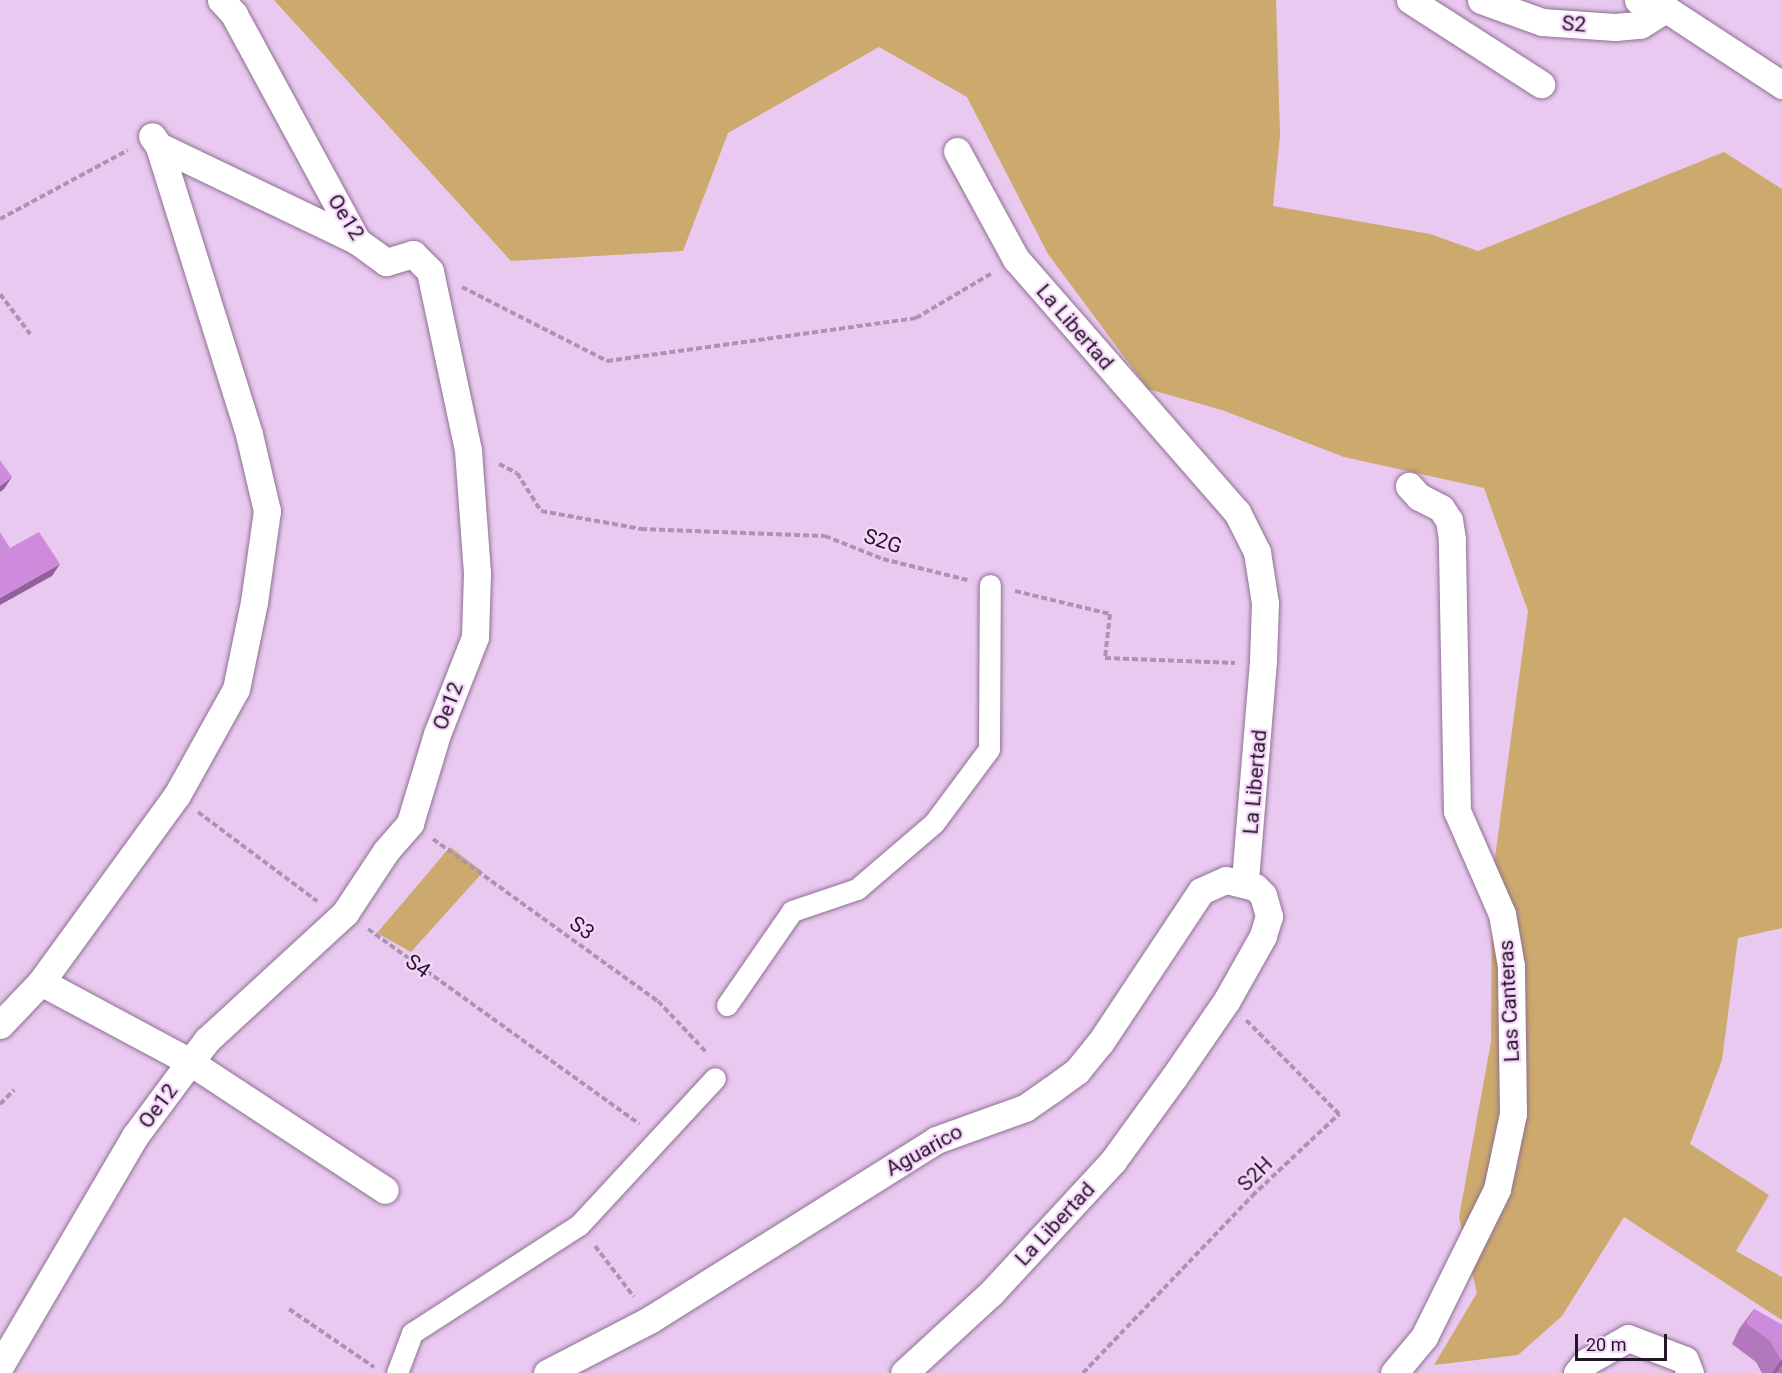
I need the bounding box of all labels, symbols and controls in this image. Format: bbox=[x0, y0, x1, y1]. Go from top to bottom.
street label: S2 bbox=[1561, 11, 1587, 37]
street label: Oe12 bbox=[322, 189, 370, 245]
street label: La Libertad bbox=[1031, 279, 1119, 375]
street label: S2G bbox=[861, 523, 905, 559]
street label: Oe12 bbox=[427, 679, 469, 733]
street label: La Libertad bbox=[1238, 729, 1272, 835]
street label: S3 bbox=[565, 911, 599, 945]
street label: Las Canteras bbox=[1493, 939, 1525, 1063]
street label: S4 bbox=[401, 949, 435, 983]
street label: Oe12 bbox=[133, 1079, 183, 1133]
street label: Aguarico bbox=[881, 1119, 967, 1181]
street label: S2H bbox=[1232, 1151, 1278, 1197]
street label: La Libertad bbox=[1010, 1177, 1100, 1271]
scale bar bbox=[1578, 1322, 1670, 1360]
text: 20 m bbox=[1586, 1334, 1626, 1355]

